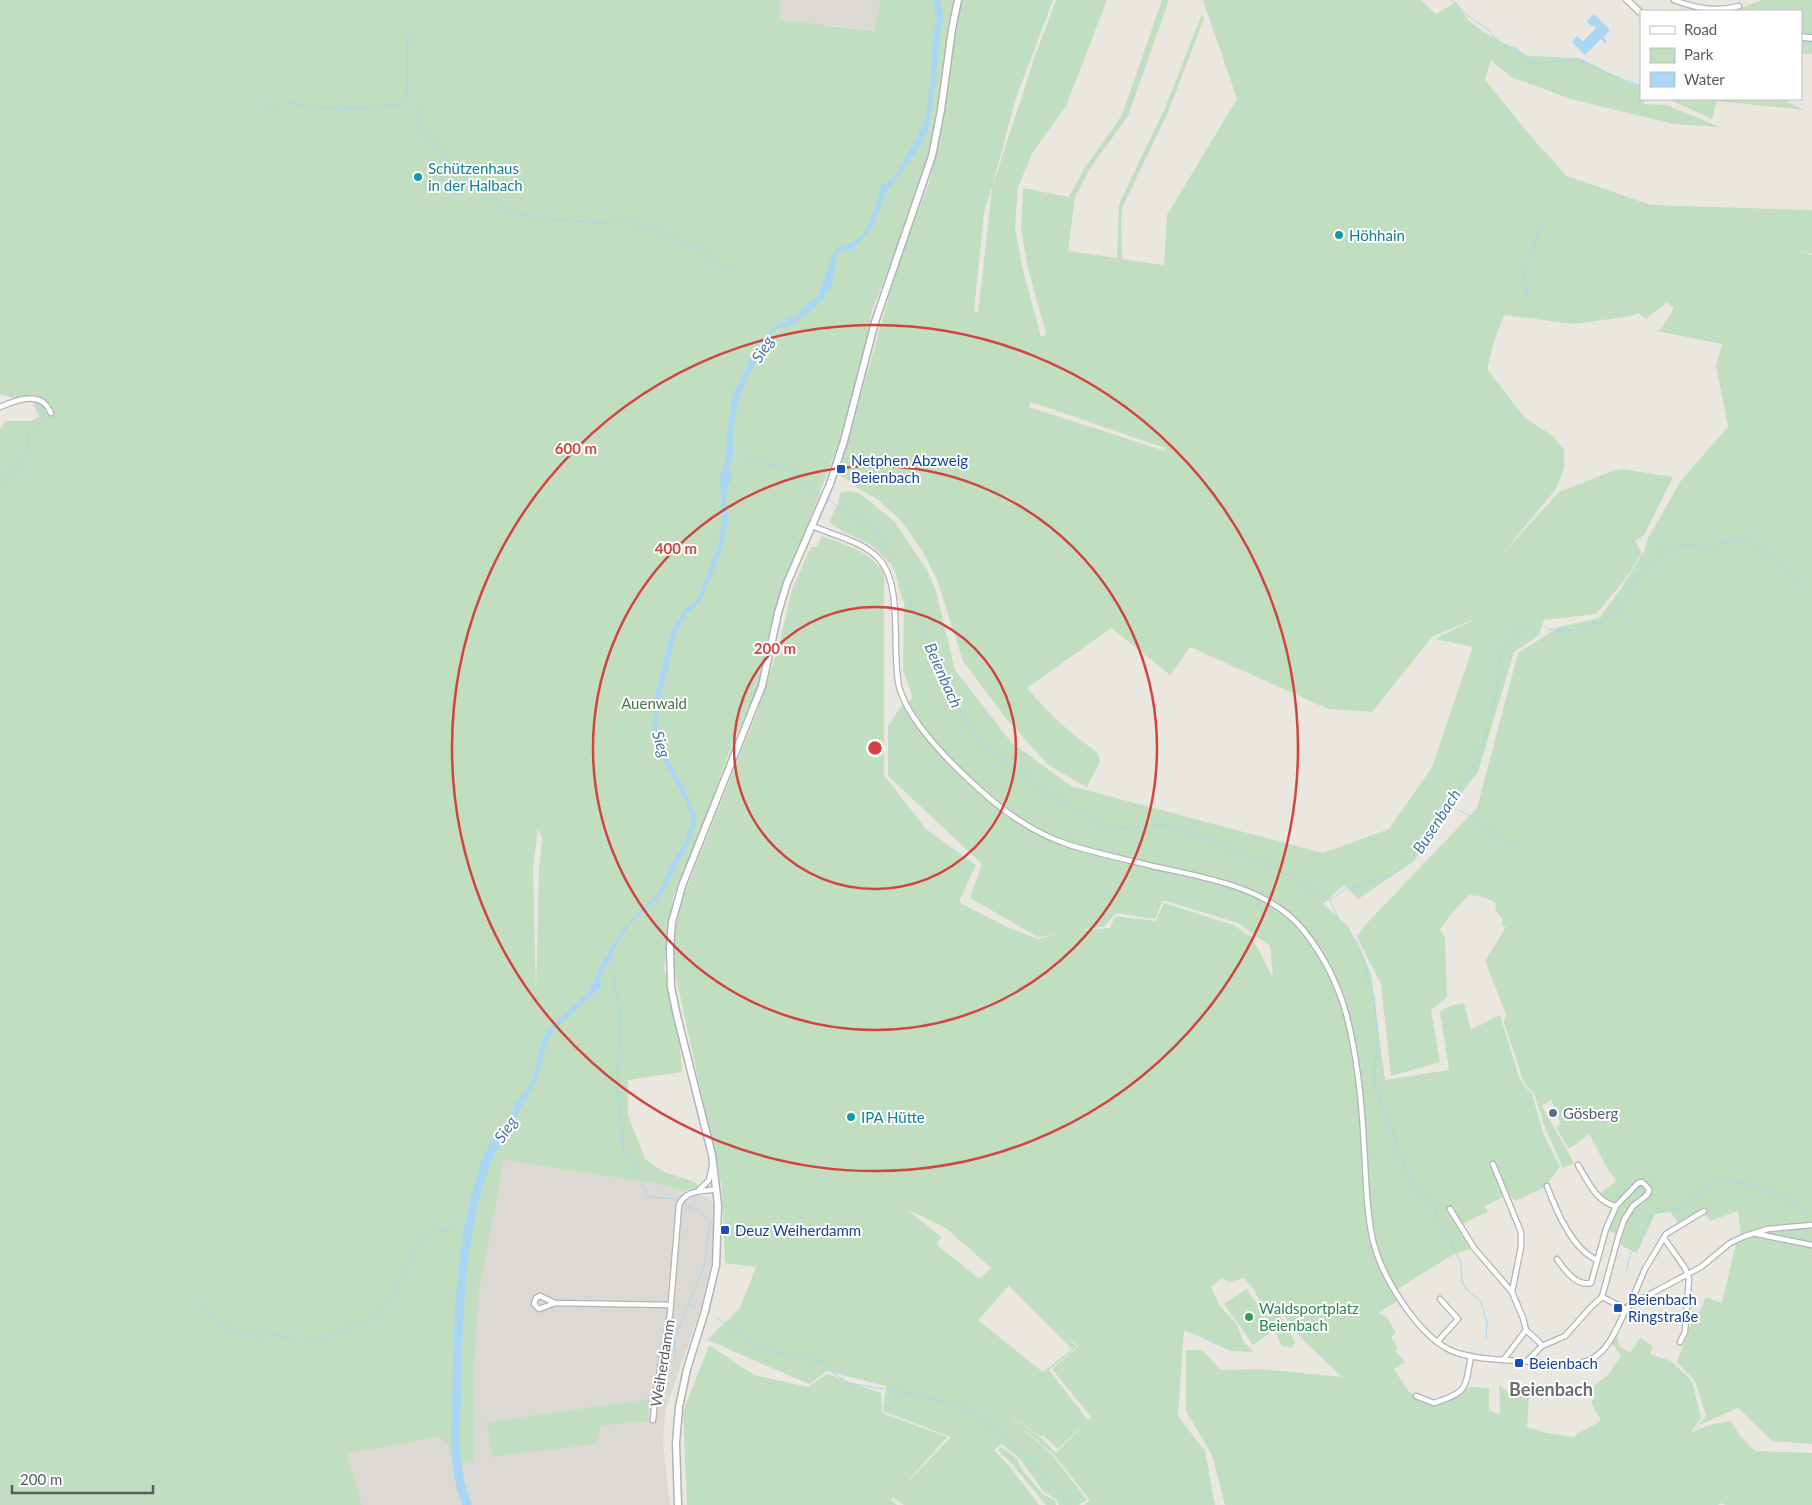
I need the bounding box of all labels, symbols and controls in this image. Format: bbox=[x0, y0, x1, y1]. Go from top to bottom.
legend bbox=[1640, 10, 1802, 100]
text: Road bbox=[1684, 20, 1717, 38]
text: Park bbox=[1684, 45, 1714, 63]
text: Water bbox=[1684, 70, 1725, 88]
place label: Schützenhaus in der Halbach bbox=[428, 159, 523, 194]
marker: Schützenhaus in der Halbach bbox=[412, 171, 424, 183]
place label: Höhhain bbox=[1349, 226, 1405, 244]
marker: Höhhain bbox=[1333, 229, 1345, 241]
water label: Sieg bbox=[747, 332, 777, 366]
text: 600 m bbox=[555, 439, 597, 457]
place label: Netphen Abzweig Beienbach bbox=[851, 451, 968, 486]
marker: Netphen Abzweig Beienbach bbox=[835, 463, 847, 475]
text: 400 m bbox=[655, 539, 697, 557]
text: 200 m bbox=[754, 639, 796, 657]
water label: Beienbach bbox=[921, 639, 967, 711]
park label: Auenwald bbox=[621, 694, 687, 712]
water label: Sieg bbox=[649, 728, 675, 760]
centre of rings bbox=[866, 739, 884, 757]
water label: Busenbach bbox=[1408, 785, 1464, 857]
place label: Gösberg bbox=[1563, 1104, 1618, 1122]
marker: Gösberg bbox=[1547, 1107, 1559, 1119]
place label: IPA Hütte bbox=[861, 1108, 925, 1126]
marker: IPA Hütte bbox=[845, 1111, 857, 1123]
water label: Sieg bbox=[490, 1112, 521, 1146]
place label: Deuz Weiherdamm bbox=[735, 1221, 861, 1239]
marker: Deuz Weiherdamm bbox=[719, 1224, 731, 1236]
place label: Beienbach Ringstraße bbox=[1628, 1290, 1698, 1325]
place label: Waldsportplatz Beienbach bbox=[1259, 1299, 1359, 1334]
marker: Beienbach Ringstraße bbox=[1612, 1302, 1624, 1314]
marker: Waldsportplatz Beienbach bbox=[1243, 1311, 1255, 1323]
street label: Weiherdamm bbox=[646, 1318, 678, 1408]
place label: Beienbach bbox=[1529, 1354, 1598, 1372]
marker: Beienbach bbox=[1513, 1357, 1525, 1369]
district label: Beienbach bbox=[1509, 1378, 1593, 1400]
scale bar bbox=[12, 1462, 154, 1494]
text: 200 m bbox=[20, 1470, 62, 1488]

